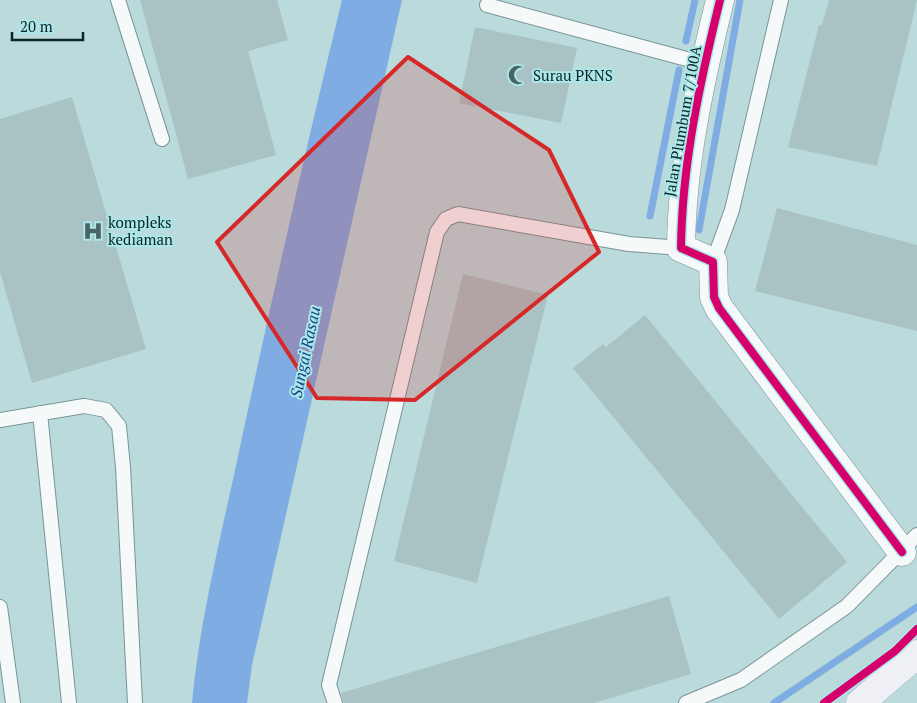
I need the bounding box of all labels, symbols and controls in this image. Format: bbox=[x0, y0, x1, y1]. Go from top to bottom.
scale bar bbox=[12, 10, 84, 42]
text: 20 m bbox=[20, 16, 53, 36]
street label: Jalan Plumbum 7/100A bbox=[659, 43, 705, 198]
mosque icon: Surau PKNS bbox=[507, 64, 529, 86]
place label: Surau PKNS bbox=[533, 65, 613, 85]
place label: kompleks kediaman bbox=[108, 212, 173, 249]
hospital icon: kompleks kediaman bbox=[82, 220, 104, 242]
water label: Sungai Rasau bbox=[285, 304, 325, 400]

